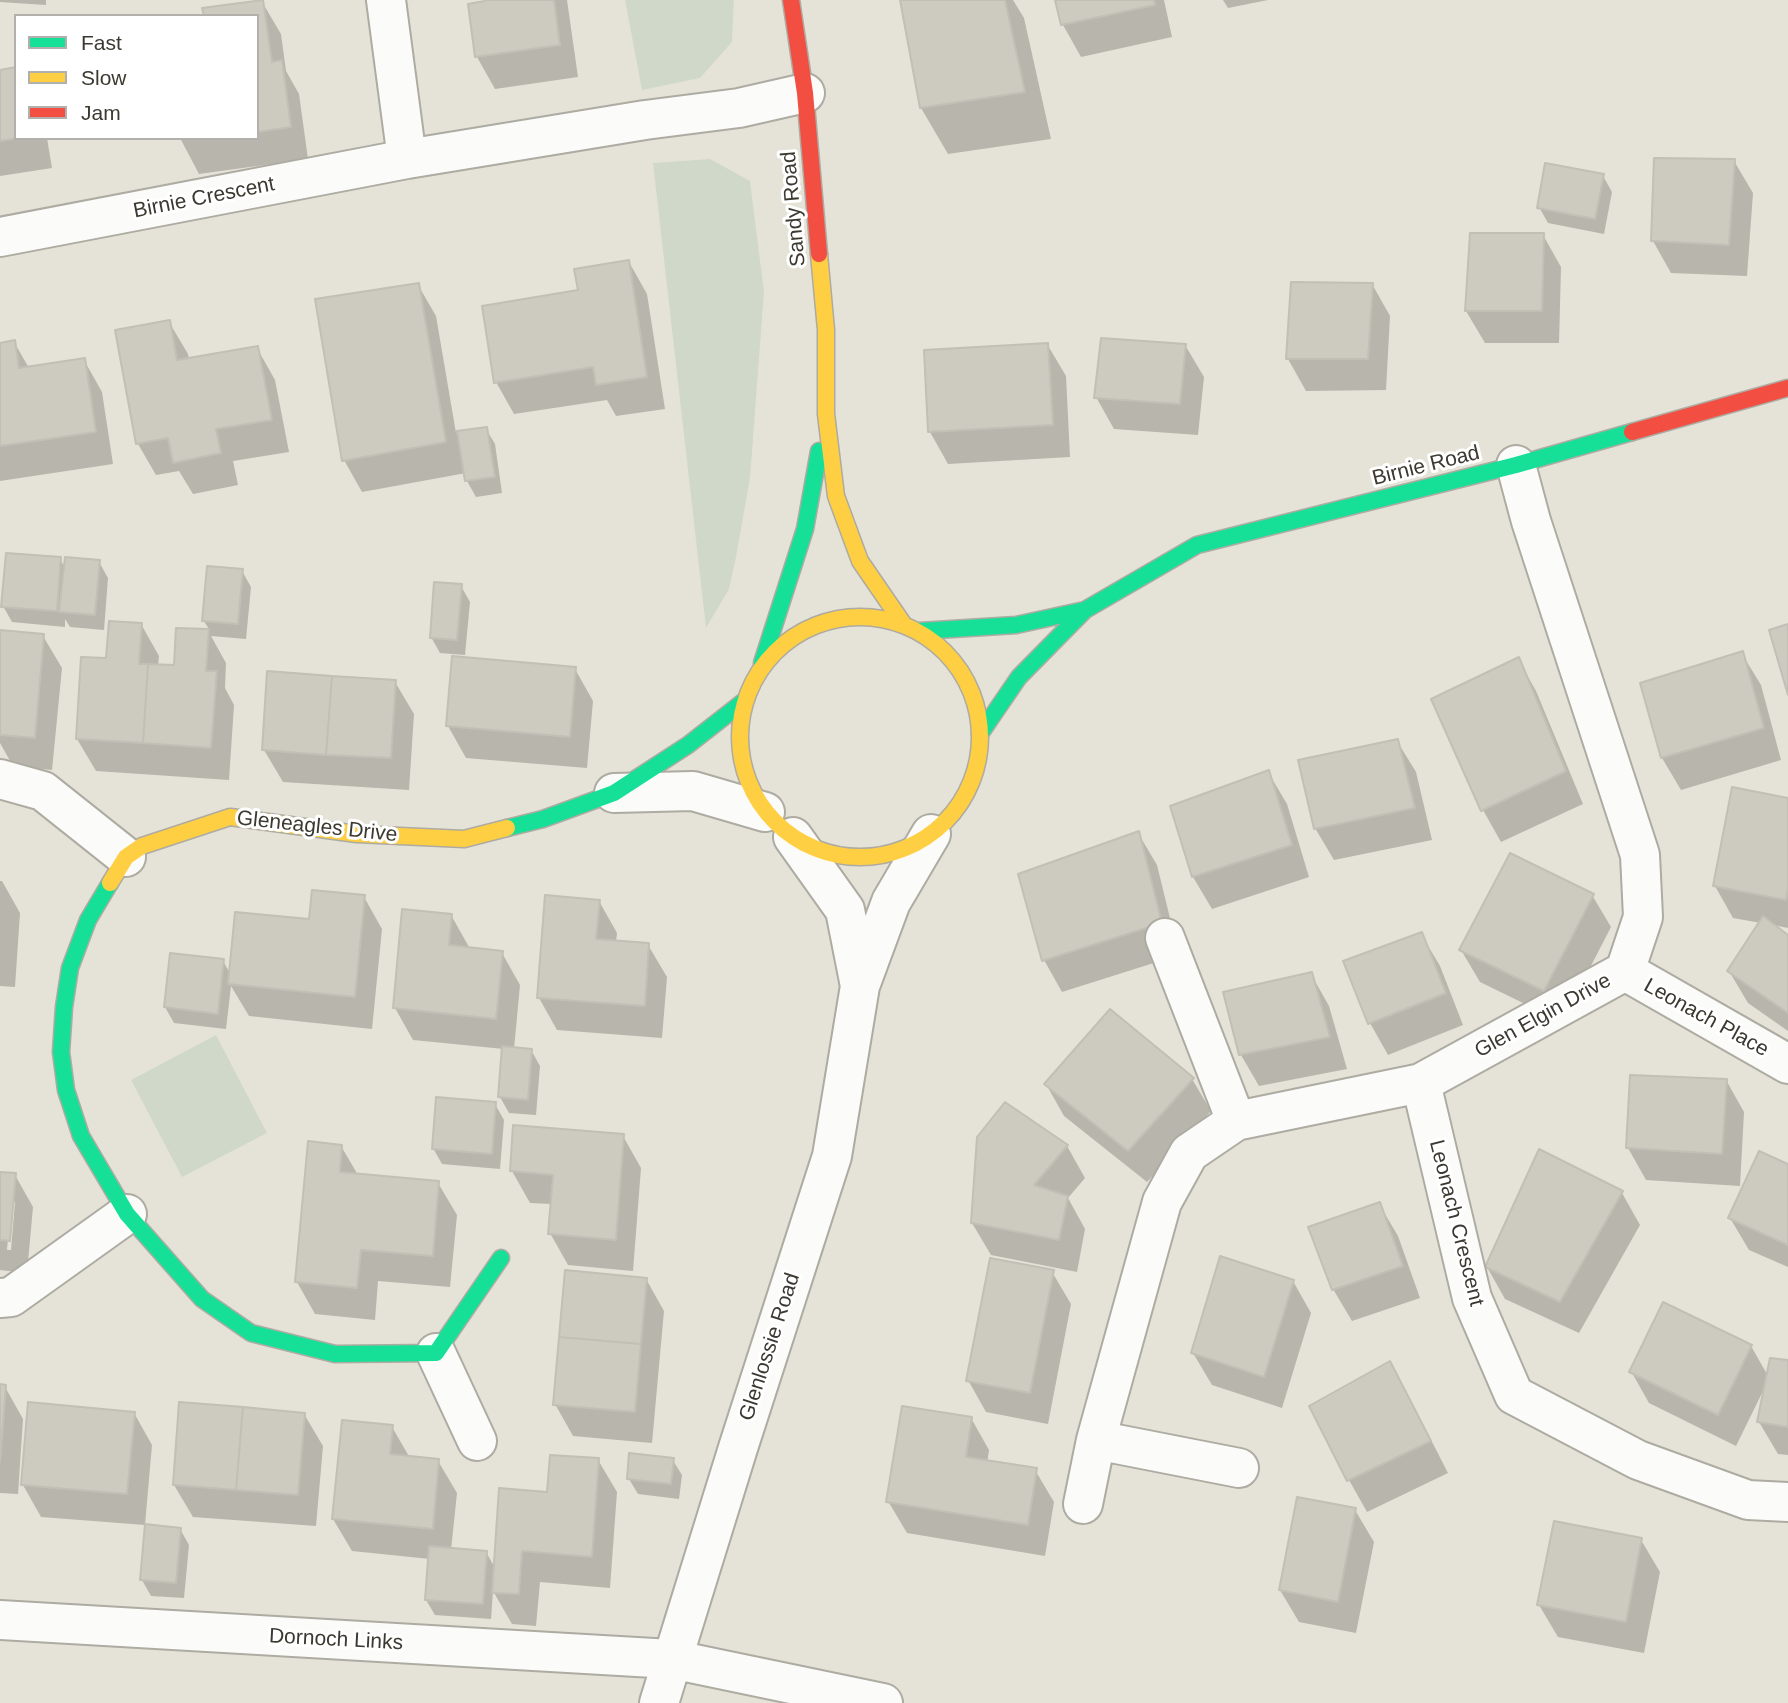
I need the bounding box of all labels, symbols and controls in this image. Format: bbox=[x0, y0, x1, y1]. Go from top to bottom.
legend bbox=[14, 14, 259, 140]
text: Fast bbox=[81, 31, 122, 54]
text: Slow bbox=[81, 66, 127, 89]
text: Jam bbox=[81, 101, 121, 124]
street label: Sandy Road bbox=[776, 150, 812, 268]
street label: Birnie Crescent bbox=[131, 172, 277, 224]
street label: Birnie Road bbox=[1370, 441, 1482, 491]
street label: Gleneagles Drive bbox=[236, 806, 398, 848]
street label: Glen Elgin Drive bbox=[1471, 968, 1615, 1064]
street label: Leonach Place bbox=[1639, 973, 1773, 1063]
street label: Leonach Crescent bbox=[1423, 1137, 1489, 1309]
street label: Glenlossie Road bbox=[734, 1270, 806, 1424]
street label: Dornoch Links bbox=[268, 1624, 404, 1656]

